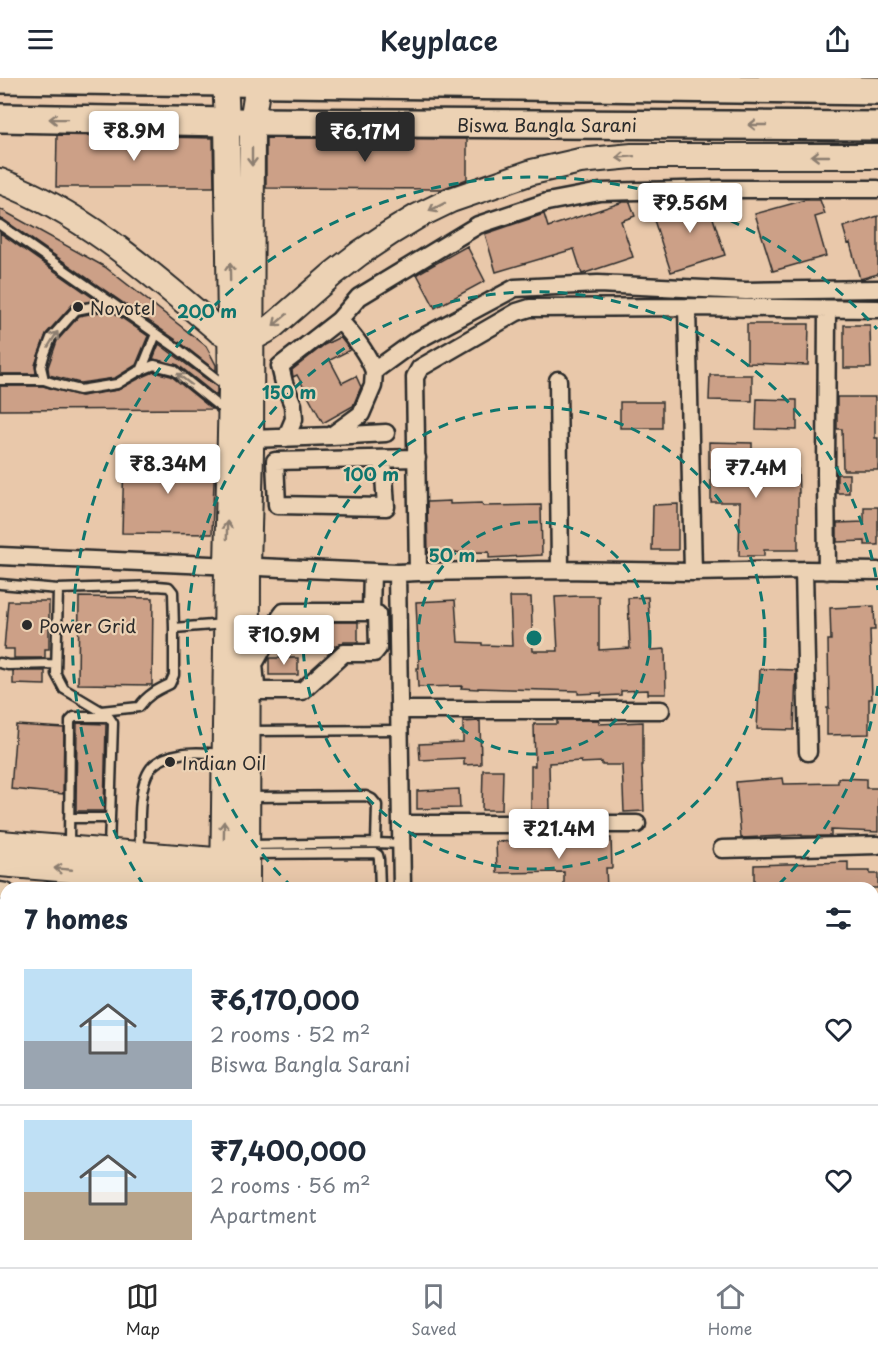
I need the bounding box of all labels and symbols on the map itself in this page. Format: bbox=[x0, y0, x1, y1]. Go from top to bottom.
pin: ₹8.9M bbox=[92, 111, 176, 162]
street label: Biswa Bangla Sarani bbox=[457, 111, 637, 138]
pin: ₹6.17M bbox=[316, 112, 414, 163]
one-way arrow bbox=[48, 113, 68, 125]
one-way arrow bbox=[747, 120, 767, 131]
one-way arrow bbox=[246, 147, 258, 167]
one-way arrow bbox=[810, 150, 830, 162]
one-way arrow bbox=[615, 152, 635, 163]
pin: ₹9.56M bbox=[641, 183, 739, 234]
one-way arrow bbox=[429, 201, 447, 213]
one-way arrow bbox=[224, 262, 235, 282]
place label: Novotel bbox=[90, 294, 155, 321]
text: 200 m bbox=[177, 297, 237, 324]
marker: Novotel bbox=[71, 300, 85, 314]
one-way arrow bbox=[273, 313, 288, 327]
one-way arrow bbox=[47, 331, 59, 347]
one-way arrow bbox=[177, 372, 193, 385]
text: 150 m bbox=[262, 378, 316, 405]
pin: ₹8.34M bbox=[119, 444, 217, 495]
pin: ₹7.4M bbox=[714, 448, 798, 499]
text: 100 m bbox=[343, 460, 399, 487]
one-way arrow bbox=[222, 520, 233, 540]
text: 50 m bbox=[429, 541, 475, 568]
place label: Power Grid bbox=[39, 612, 136, 639]
pin: ₹10.9M bbox=[235, 615, 333, 666]
marker: Power Grid bbox=[20, 618, 34, 632]
centre of rings bbox=[524, 628, 544, 648]
place label: Indian Oil bbox=[182, 749, 266, 776]
marker: Indian Oil bbox=[163, 755, 177, 769]
pin: ₹21.4M bbox=[510, 809, 608, 860]
one-way arrow bbox=[218, 820, 230, 840]
one-way arrow bbox=[53, 863, 73, 874]

